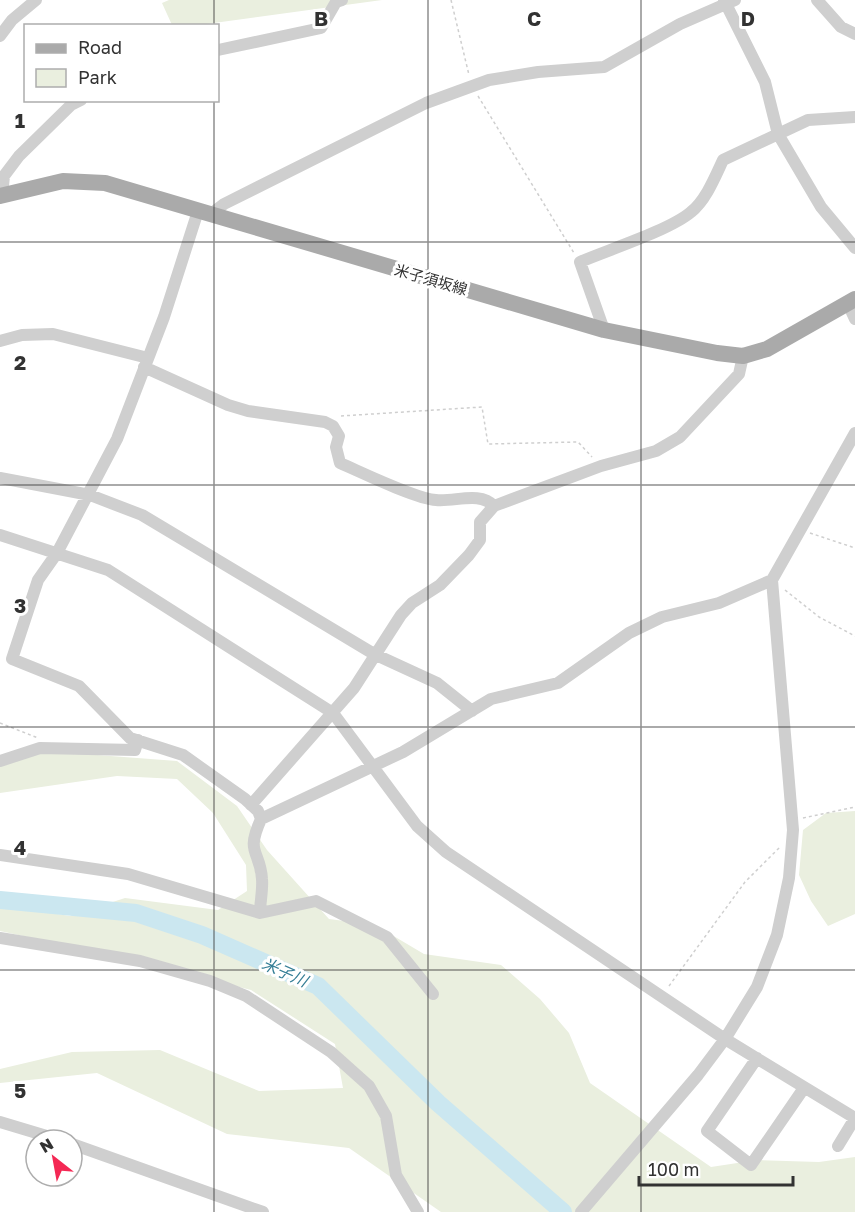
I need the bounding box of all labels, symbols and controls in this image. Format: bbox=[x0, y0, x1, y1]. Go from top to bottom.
text: B bbox=[314, 6, 328, 30]
text: C bbox=[527, 6, 541, 30]
text: D bbox=[741, 6, 755, 30]
legend bbox=[24, 24, 219, 102]
text: Road bbox=[78, 36, 122, 58]
text: Park bbox=[78, 66, 117, 88]
text: 1 bbox=[15, 108, 25, 132]
street label: 米子須坂線 bbox=[392, 260, 470, 298]
text: 2 bbox=[14, 350, 26, 374]
text: 3 bbox=[14, 593, 26, 617]
text: 4 bbox=[14, 835, 26, 859]
water label: 米子川 bbox=[259, 953, 313, 992]
text: 5 bbox=[14, 1078, 26, 1102]
north arrow bbox=[24, 1128, 84, 1188]
text: N bbox=[36, 1133, 57, 1157]
scale bar bbox=[639, 1149, 794, 1187]
text: 100 m bbox=[648, 1158, 699, 1180]

